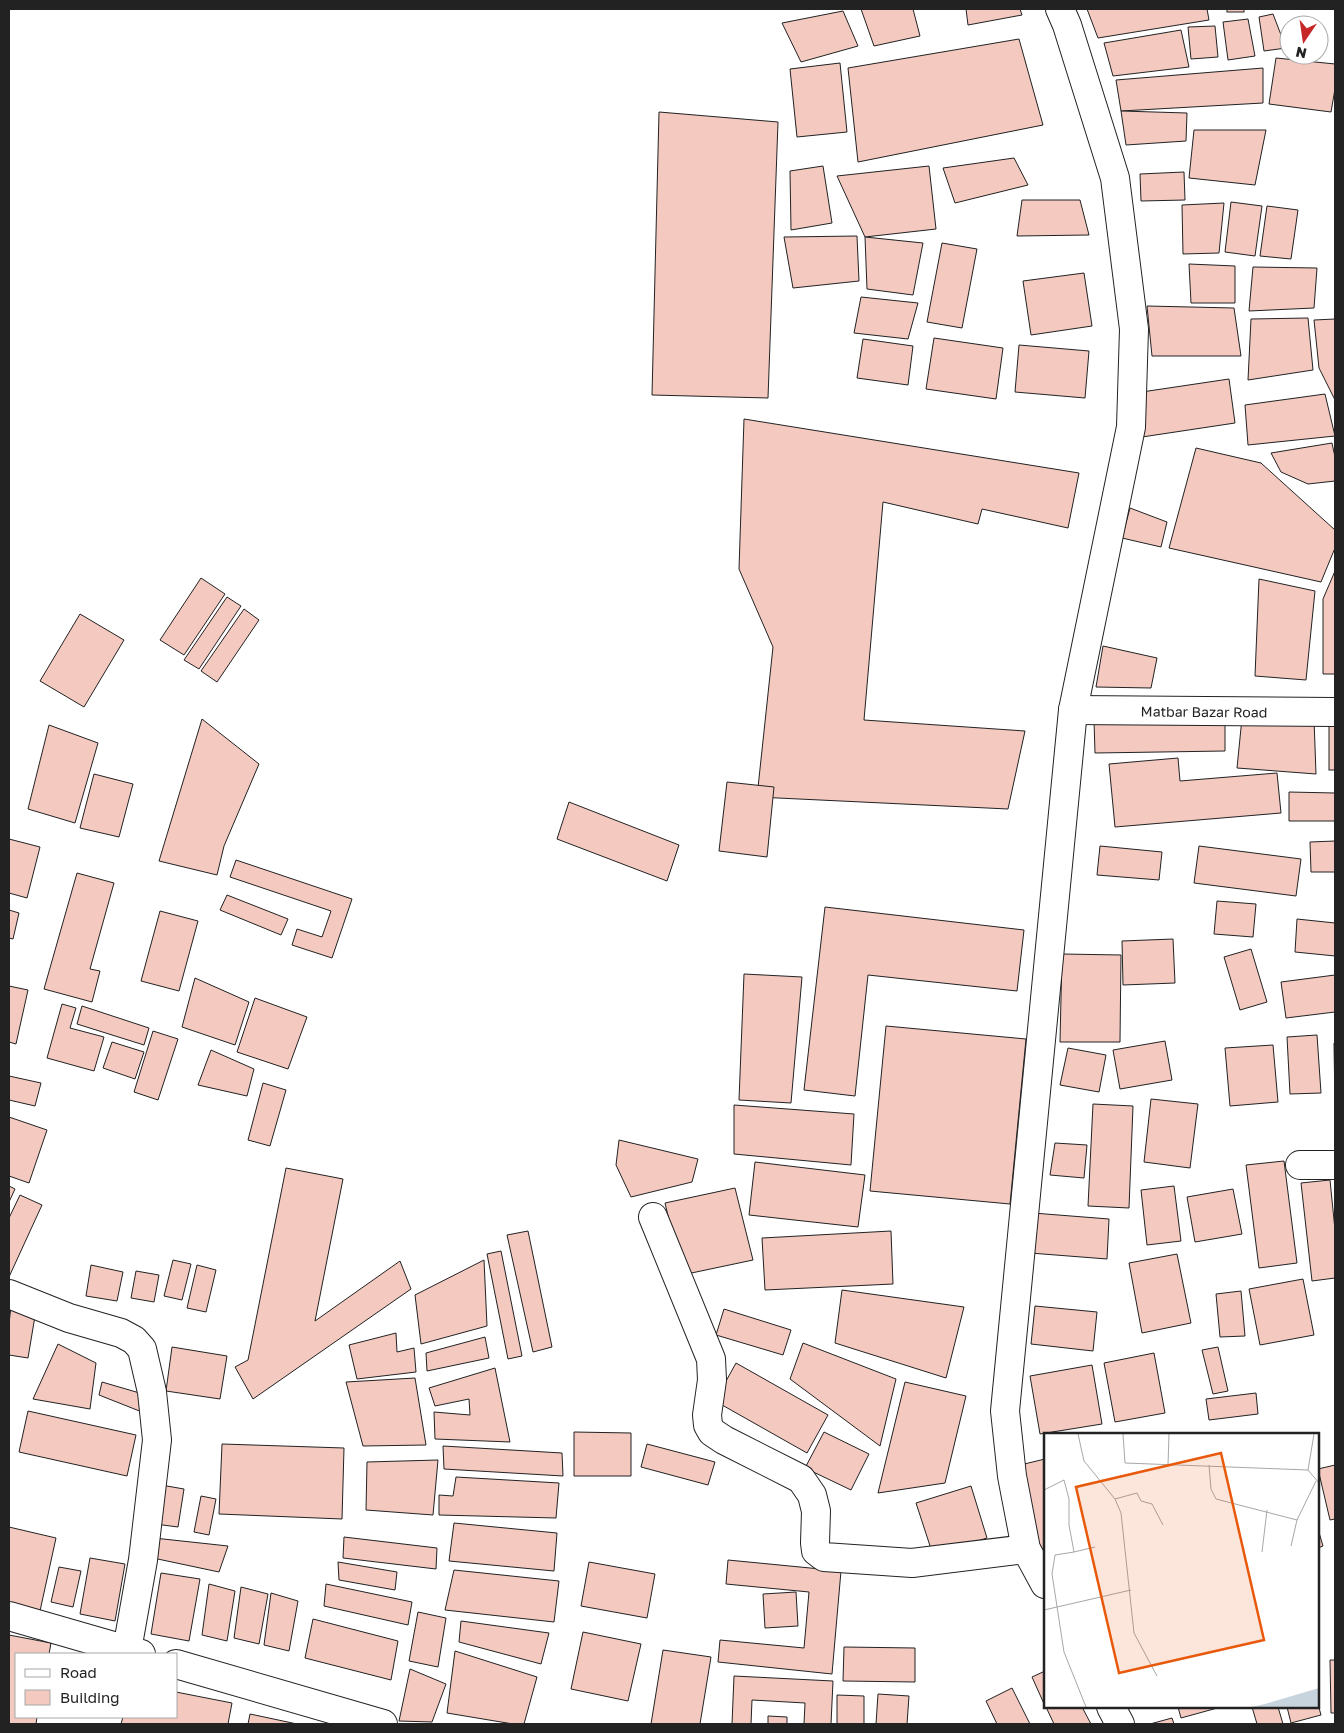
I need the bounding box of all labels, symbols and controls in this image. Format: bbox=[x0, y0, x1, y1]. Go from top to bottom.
north arrow bbox=[1279, 15, 1329, 65]
text: N bbox=[1294, 44, 1308, 63]
street label: Matbar Bazar Road bbox=[1141, 702, 1267, 720]
inset map bbox=[1044, 1433, 1319, 1708]
legend bbox=[15, 1653, 178, 1718]
text: Road bbox=[60, 1663, 97, 1681]
text: Building bbox=[60, 1688, 120, 1706]

